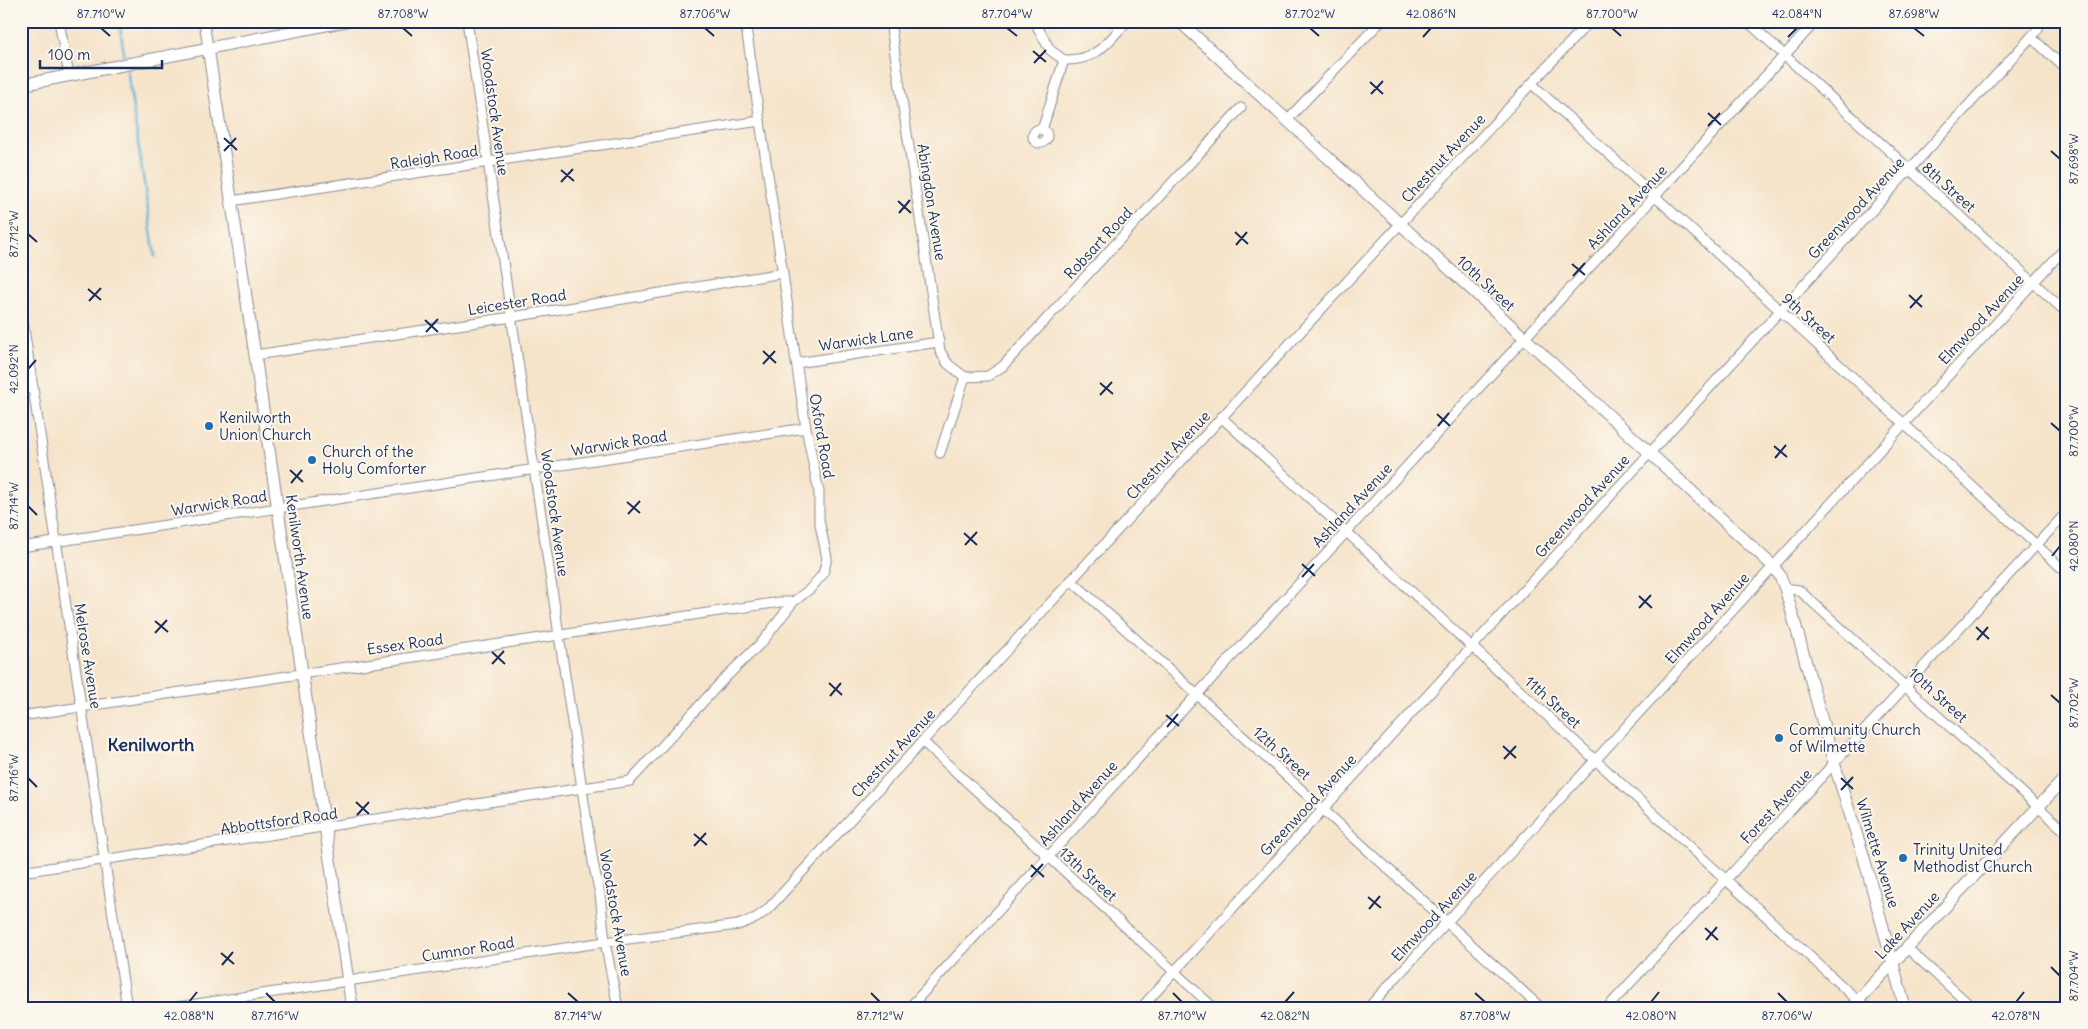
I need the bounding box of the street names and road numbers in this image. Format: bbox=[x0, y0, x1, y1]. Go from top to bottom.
street label: Woodstock Avenue bbox=[477, 47, 513, 177]
street label: Chestnut Avenue bbox=[1397, 110, 1489, 206]
street label: Raleigh Road bbox=[389, 141, 479, 173]
street label: Abingdon Avenue bbox=[913, 142, 951, 262]
street label: Greenwood Avenue bbox=[1804, 153, 1908, 263]
street label: 8th Street bbox=[1918, 158, 1980, 216]
street label: Ashland Avenue bbox=[1583, 161, 1671, 253]
street label: Robsart Road bbox=[1060, 203, 1136, 283]
street label: 10th Street bbox=[1453, 251, 1519, 315]
street label: Elmwood Avenue bbox=[1934, 270, 2028, 368]
street label: Leicester Road bbox=[466, 285, 568, 319]
street label: 9th Street bbox=[1778, 289, 1840, 347]
street label: Warwick Lane bbox=[818, 323, 914, 355]
street label: Oxford Road bbox=[805, 392, 839, 480]
street label: Chestnut Avenue bbox=[1122, 407, 1214, 503]
street label: Warwick Road bbox=[570, 426, 669, 460]
street label: Woodstock Avenue bbox=[537, 448, 573, 578]
street label: Greenwood Avenue bbox=[1531, 450, 1633, 562]
street label: Ashland Avenue bbox=[1308, 459, 1396, 551]
street label: Warwick Road bbox=[170, 486, 269, 520]
street label: Kenilworth Avenue bbox=[282, 493, 318, 621]
street label: Elmwood Avenue bbox=[1661, 568, 1753, 668]
street label: Melrose Avenue bbox=[70, 602, 106, 710]
street label: Essex Road bbox=[366, 629, 444, 659]
street label: 10th Street bbox=[1904, 663, 1972, 727]
street label: 11th Street bbox=[1521, 672, 1585, 732]
street label: Chestnut Avenue bbox=[847, 705, 939, 801]
street label: 12th Street bbox=[1249, 722, 1315, 784]
street label: Greenwood Avenue bbox=[1256, 750, 1360, 860]
street label: Ashland Avenue bbox=[1035, 756, 1121, 850]
street label: Forest Avenue bbox=[1736, 765, 1816, 847]
street label: Wilmette Avenue bbox=[1852, 796, 1904, 910]
street label: Abbottsford Road bbox=[219, 803, 339, 839]
street label: 13th Street bbox=[1055, 843, 1121, 905]
street label: Woodstock Avenue bbox=[596, 848, 636, 978]
street label: Elmwood Avenue bbox=[1387, 867, 1481, 965]
street label: Lake Avenue bbox=[1871, 887, 1943, 963]
street label: Cumnor Road bbox=[420, 932, 516, 966]

